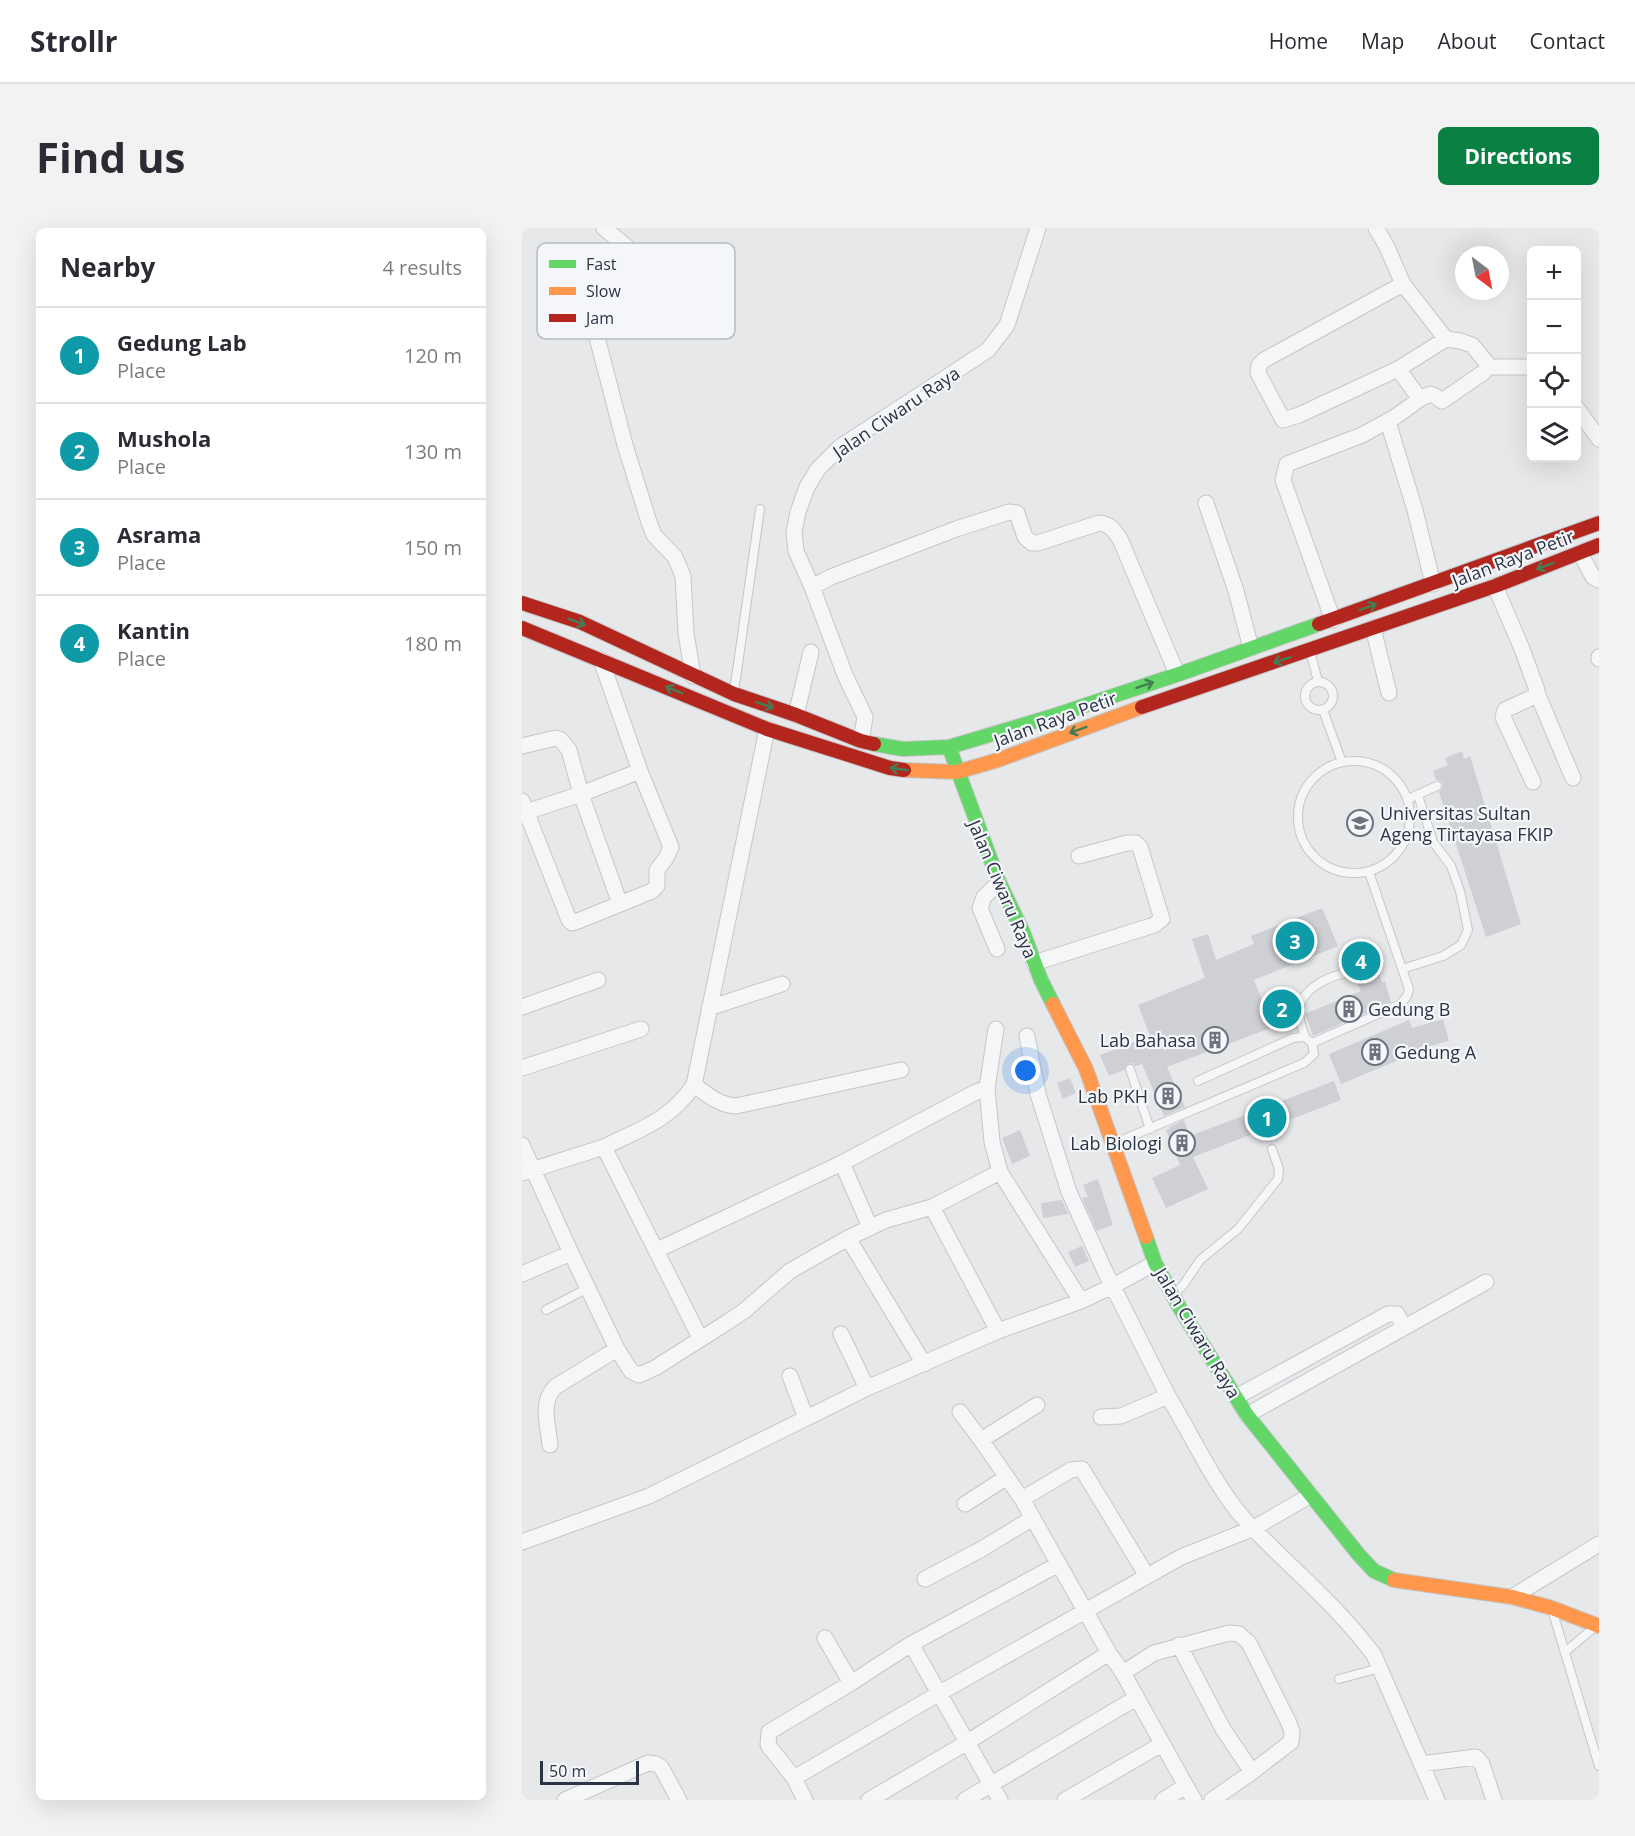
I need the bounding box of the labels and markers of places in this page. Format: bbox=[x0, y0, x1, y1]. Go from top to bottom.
place label: Universitas Sultan Ageng Tirtayasa FKIP bbox=[1380, 801, 1553, 846]
school or university icon: Universitas Sultan Ageng Tirtayasa FKIP bbox=[1345, 808, 1375, 838]
pin: 3 bbox=[1276, 918, 1314, 964]
pin: 4 bbox=[1342, 938, 1380, 984]
pin: 2 bbox=[1262, 986, 1302, 1032]
building icon: Gedung B bbox=[1334, 994, 1364, 1024]
place label: Gedung B bbox=[1368, 997, 1450, 1021]
building icon: Lab Bahasa bbox=[1200, 1025, 1230, 1055]
place label: Lab Bahasa bbox=[1100, 1028, 1196, 1052]
building icon: Gedung A bbox=[1360, 1037, 1390, 1067]
place label: Gedung A bbox=[1394, 1040, 1477, 1064]
building icon: Lab PKH bbox=[1153, 1081, 1183, 1111]
place label: Lab PKH bbox=[1078, 1084, 1148, 1108]
pin: 1 bbox=[1248, 1096, 1286, 1140]
building icon: Lab Biologi bbox=[1167, 1128, 1197, 1158]
place label: Lab Biologi bbox=[1070, 1131, 1162, 1155]

